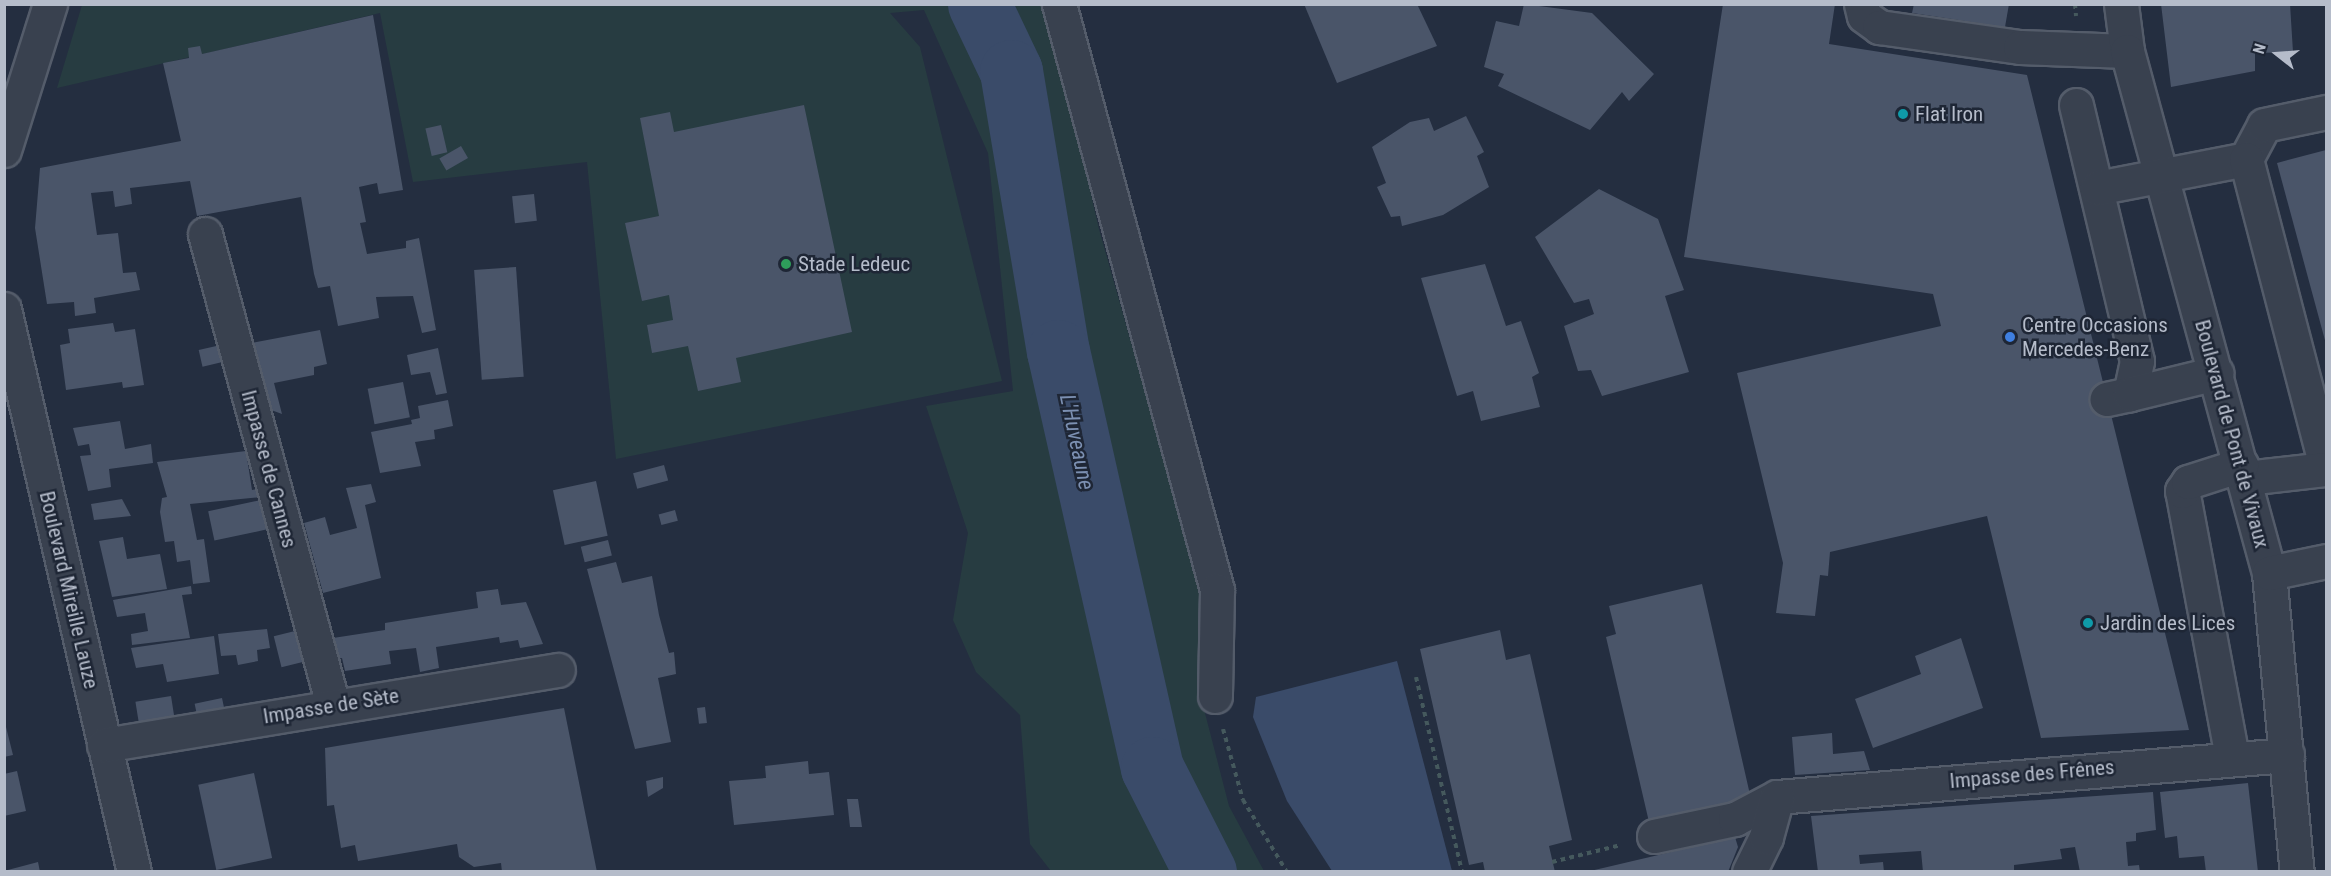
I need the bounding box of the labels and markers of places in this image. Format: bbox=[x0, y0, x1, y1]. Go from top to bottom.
place label: Flat Iron bbox=[1915, 101, 1983, 127]
marker: Flat Iron bbox=[1896, 107, 1910, 121]
place label: Stade Ledeuc bbox=[798, 251, 910, 277]
marker: Stade Ledeuc bbox=[779, 257, 793, 271]
place label: Centre Occasions Mercedes-Benz bbox=[2022, 312, 2168, 362]
marker: Centre Occasions Mercedes-Benz bbox=[2003, 330, 2017, 344]
place label: Jardin des Lices bbox=[2100, 610, 2235, 636]
marker: Jardin des Lices bbox=[2081, 616, 2095, 630]

